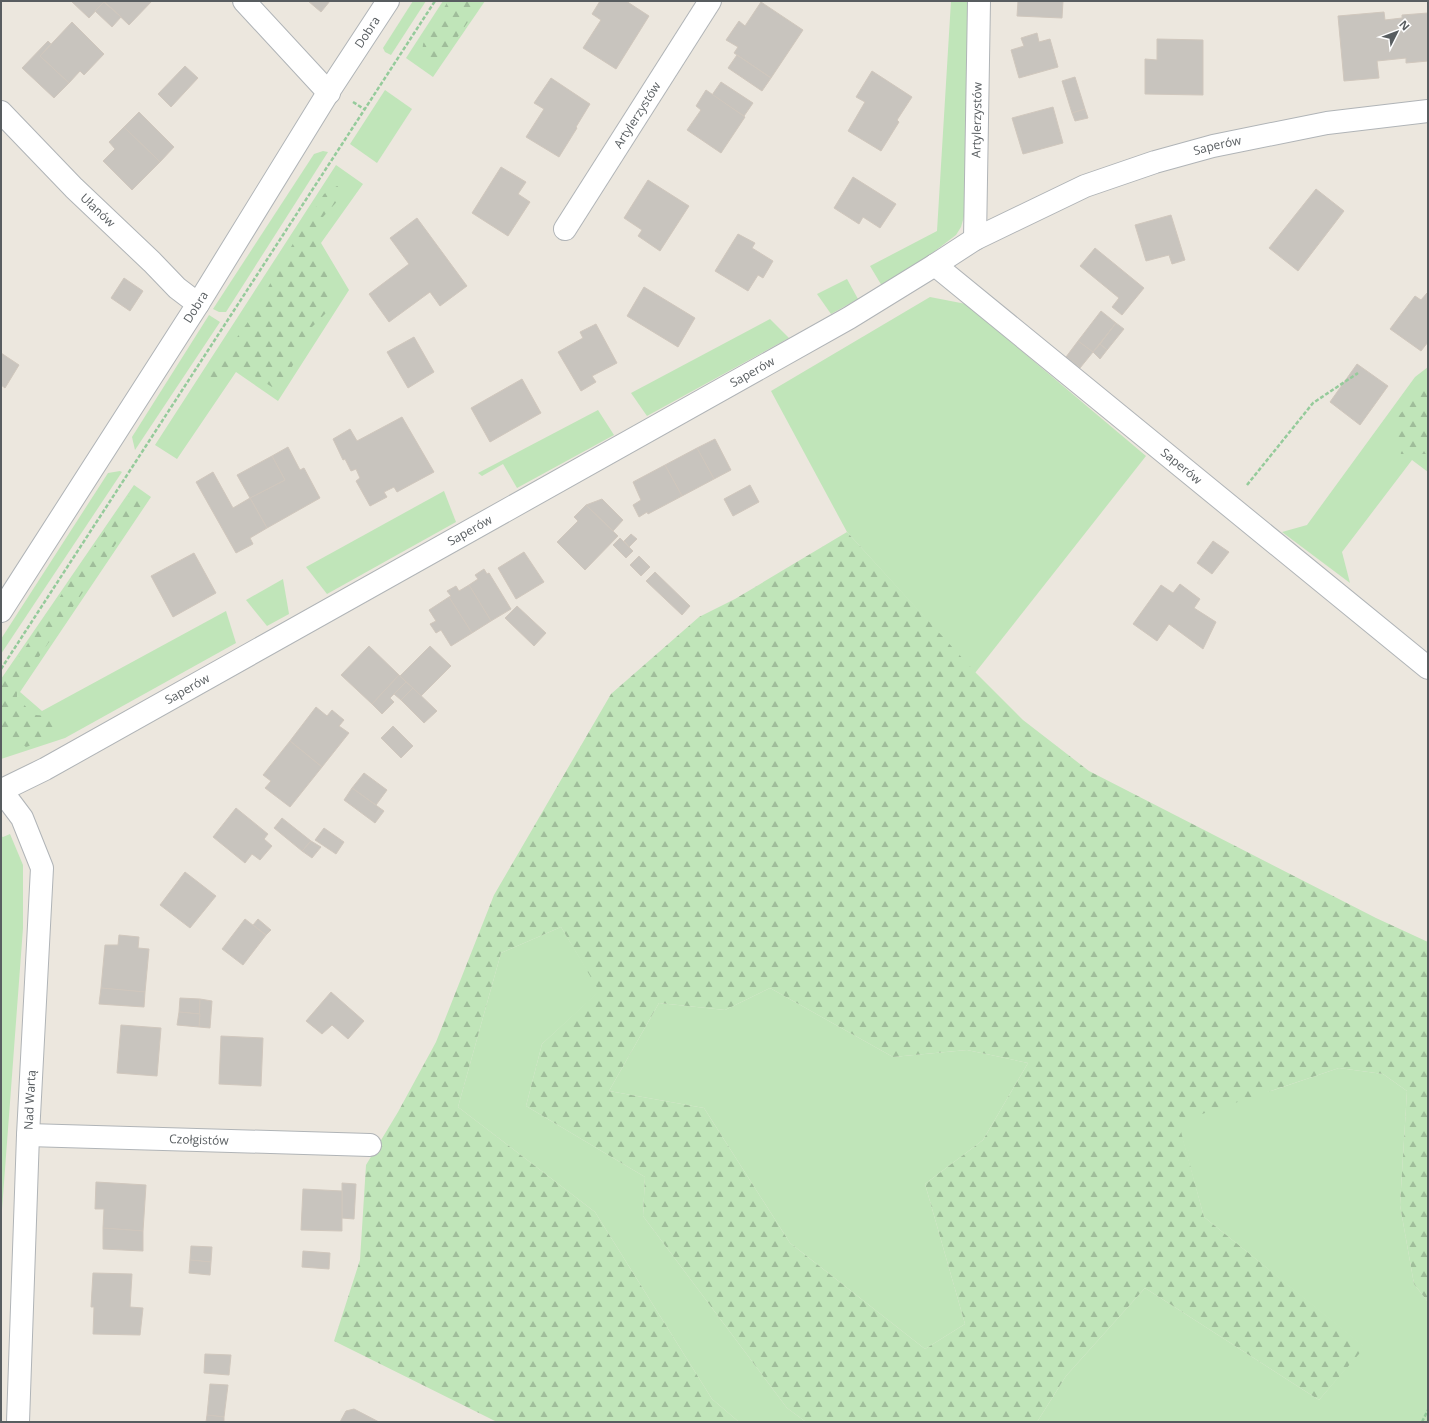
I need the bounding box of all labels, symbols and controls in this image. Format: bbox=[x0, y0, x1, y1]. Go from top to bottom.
north arrow bbox=[1377, 12, 1417, 52]
street label: Dobra bbox=[350, 13, 384, 51]
text: N bbox=[1396, 17, 1413, 33]
street label: Artylerzystów bbox=[610, 78, 665, 151]
street label: Artylerzystów bbox=[967, 81, 986, 158]
street label: Saperów bbox=[1191, 131, 1243, 159]
street label: Ułanów bbox=[77, 189, 120, 231]
street label: Dobra bbox=[179, 288, 212, 326]
street label: Saperów bbox=[727, 352, 778, 391]
street label: Saperów bbox=[1157, 444, 1206, 488]
street label: Saperów bbox=[444, 511, 496, 550]
street label: Saperów bbox=[162, 669, 213, 708]
street label: Nad Wartą bbox=[19, 1070, 40, 1130]
street label: Czołgistów bbox=[169, 1130, 230, 1149]

